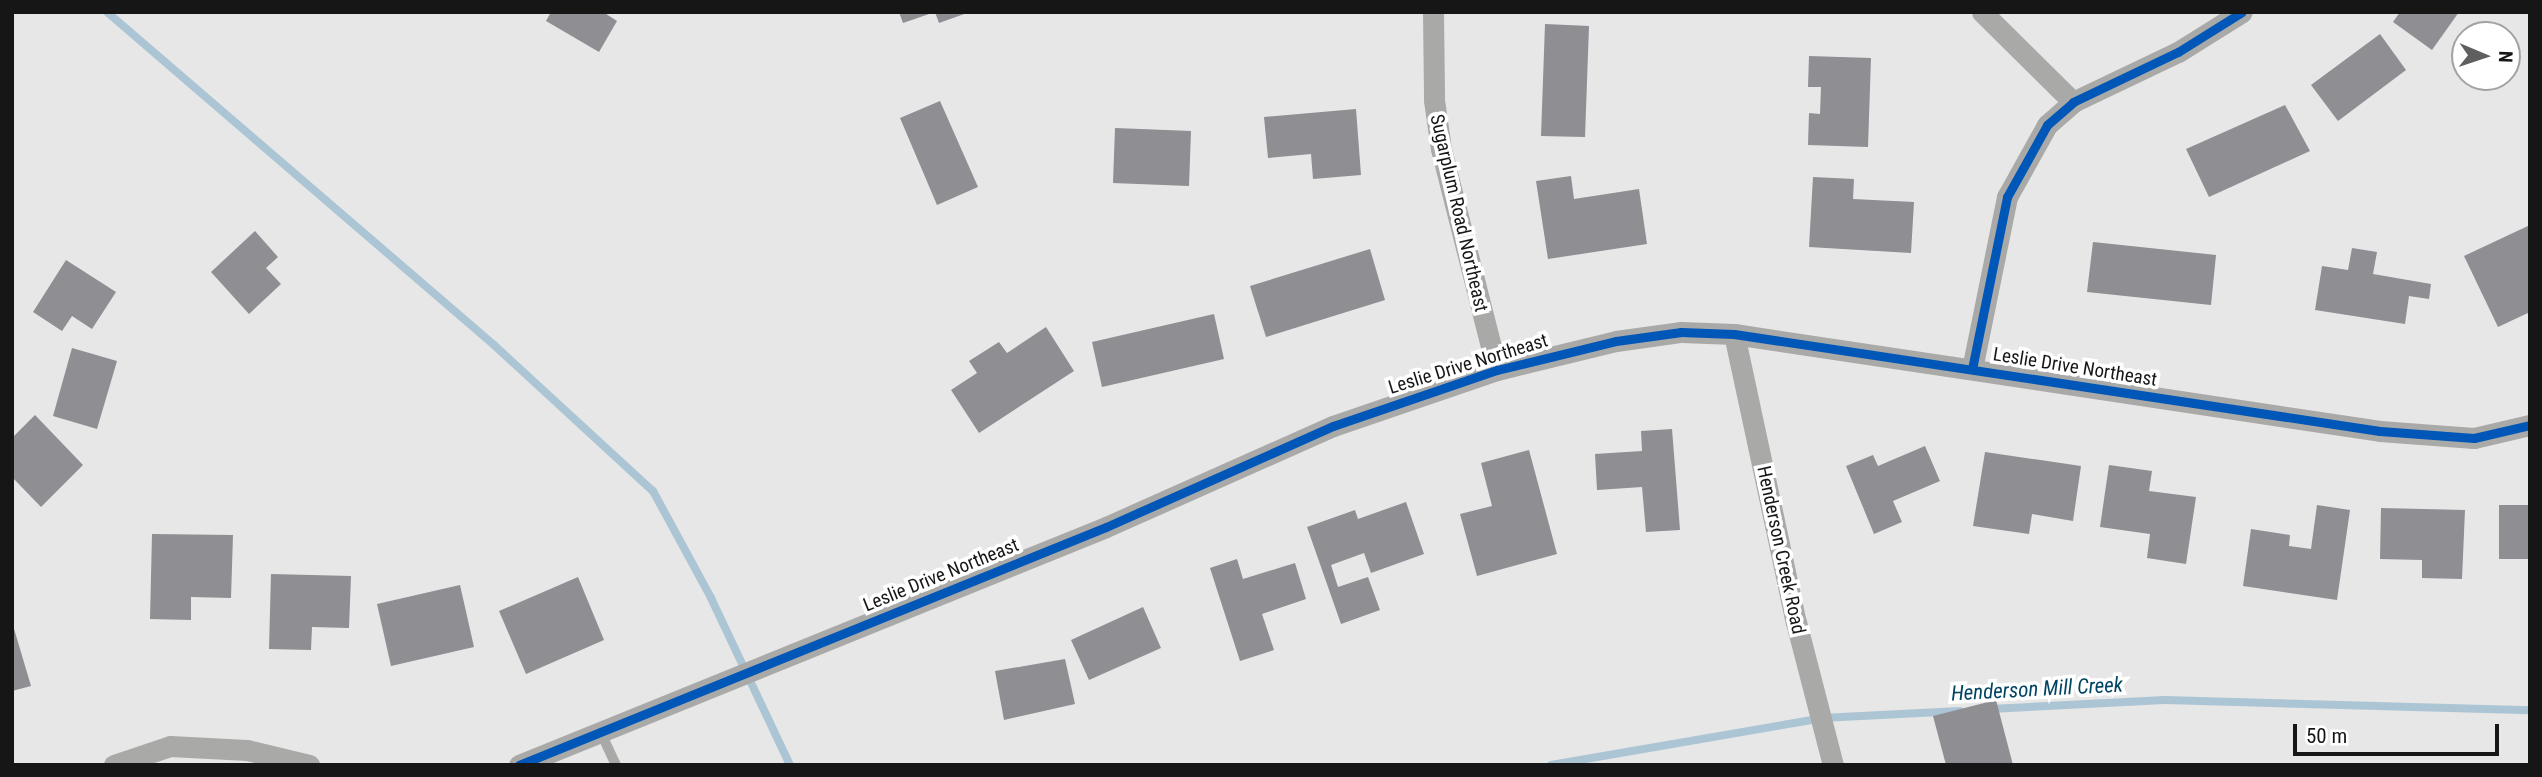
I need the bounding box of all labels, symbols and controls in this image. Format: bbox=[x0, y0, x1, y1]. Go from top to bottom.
north arrow bbox=[2451, 21, 2521, 91]
text: N bbox=[2494, 50, 2517, 63]
street label: Sugarplum Road Northeast bbox=[1425, 112, 1493, 314]
street label: Leslie Drive Northeast bbox=[1386, 329, 1550, 399]
street label: Leslie Drive Northeast bbox=[1991, 343, 2159, 391]
street label: Henderson Creek Road bbox=[1752, 464, 1810, 636]
street label: Leslie Drive Northeast bbox=[860, 533, 1022, 617]
water label: Henderson Mill Creek bbox=[1950, 672, 2124, 706]
scale bar bbox=[2297, 710, 2504, 754]
text: 50 m bbox=[2306, 724, 2347, 748]

